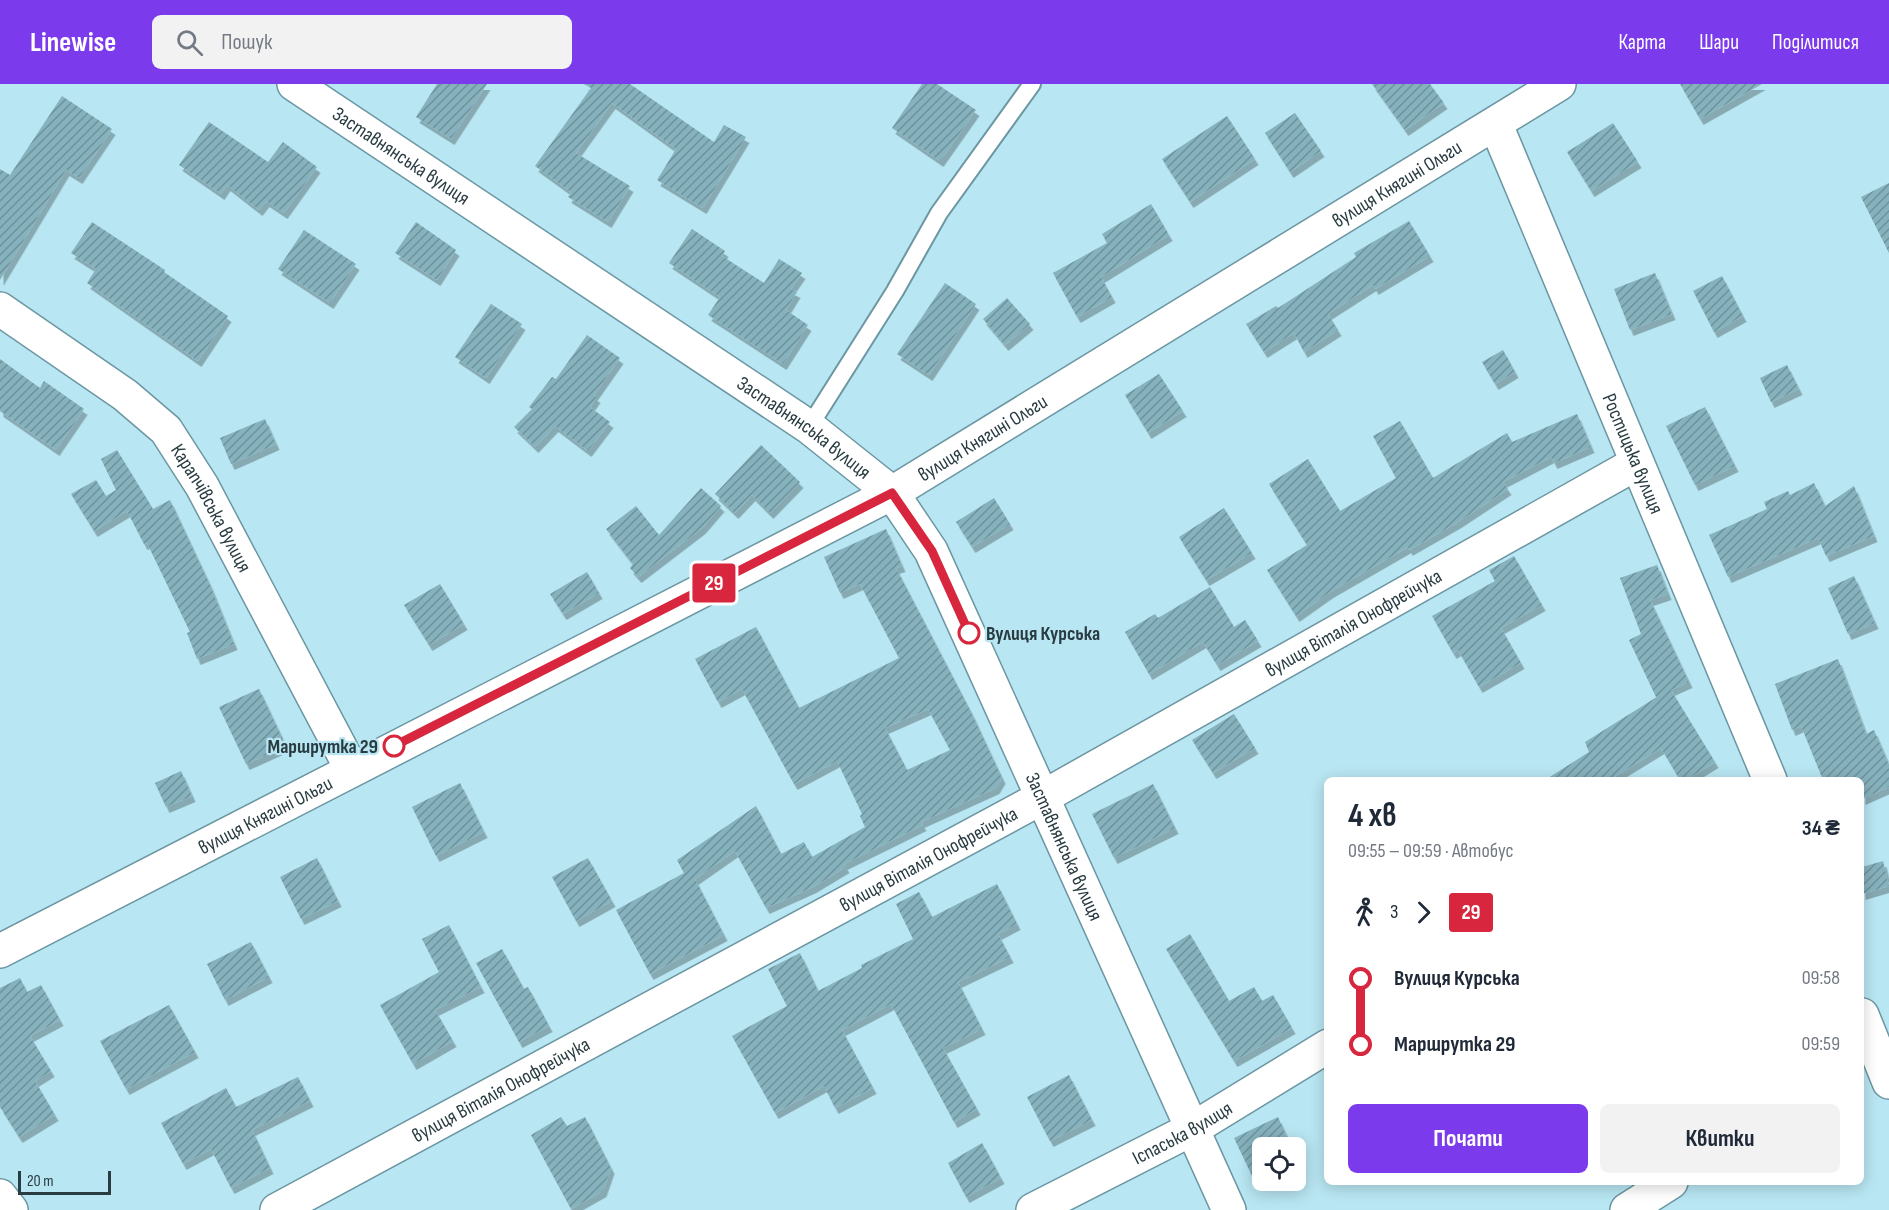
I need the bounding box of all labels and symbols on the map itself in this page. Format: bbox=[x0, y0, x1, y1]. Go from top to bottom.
street label: Заставнянська вулиця bbox=[328, 102, 474, 211]
street label: вулиця Княгині Ольги bbox=[1328, 136, 1466, 233]
street label: Заставнянська вулиця bbox=[732, 371, 875, 485]
street label: вулиця Княгині Ольги bbox=[914, 390, 1052, 487]
street label: Ростицька вулиця bbox=[1597, 390, 1668, 518]
street label: Карапчівська вулиця bbox=[165, 440, 256, 576]
line badge: 29 bbox=[687, 564, 741, 602]
street label: вулиця Віталія Онофрейчука bbox=[1261, 564, 1446, 683]
marker: Вулиця Курська bbox=[958, 622, 980, 644]
place label: Вулиця Курська bbox=[986, 622, 1100, 646]
place label: Маршрутка 29 bbox=[268, 735, 378, 759]
marker: Маршрутка 29 bbox=[383, 735, 405, 757]
street label: Заставнянська вулиця bbox=[1020, 769, 1108, 925]
street label: вулиця Княгині Ольги bbox=[195, 771, 337, 860]
street label: вулиця Віталія Онофрейчука bbox=[836, 802, 1022, 917]
street label: вулиця Віталія Онофрейчука bbox=[408, 1033, 594, 1148]
street label: Іспаська вулиця bbox=[1129, 1097, 1237, 1170]
scale bar bbox=[18, 1168, 111, 1196]

